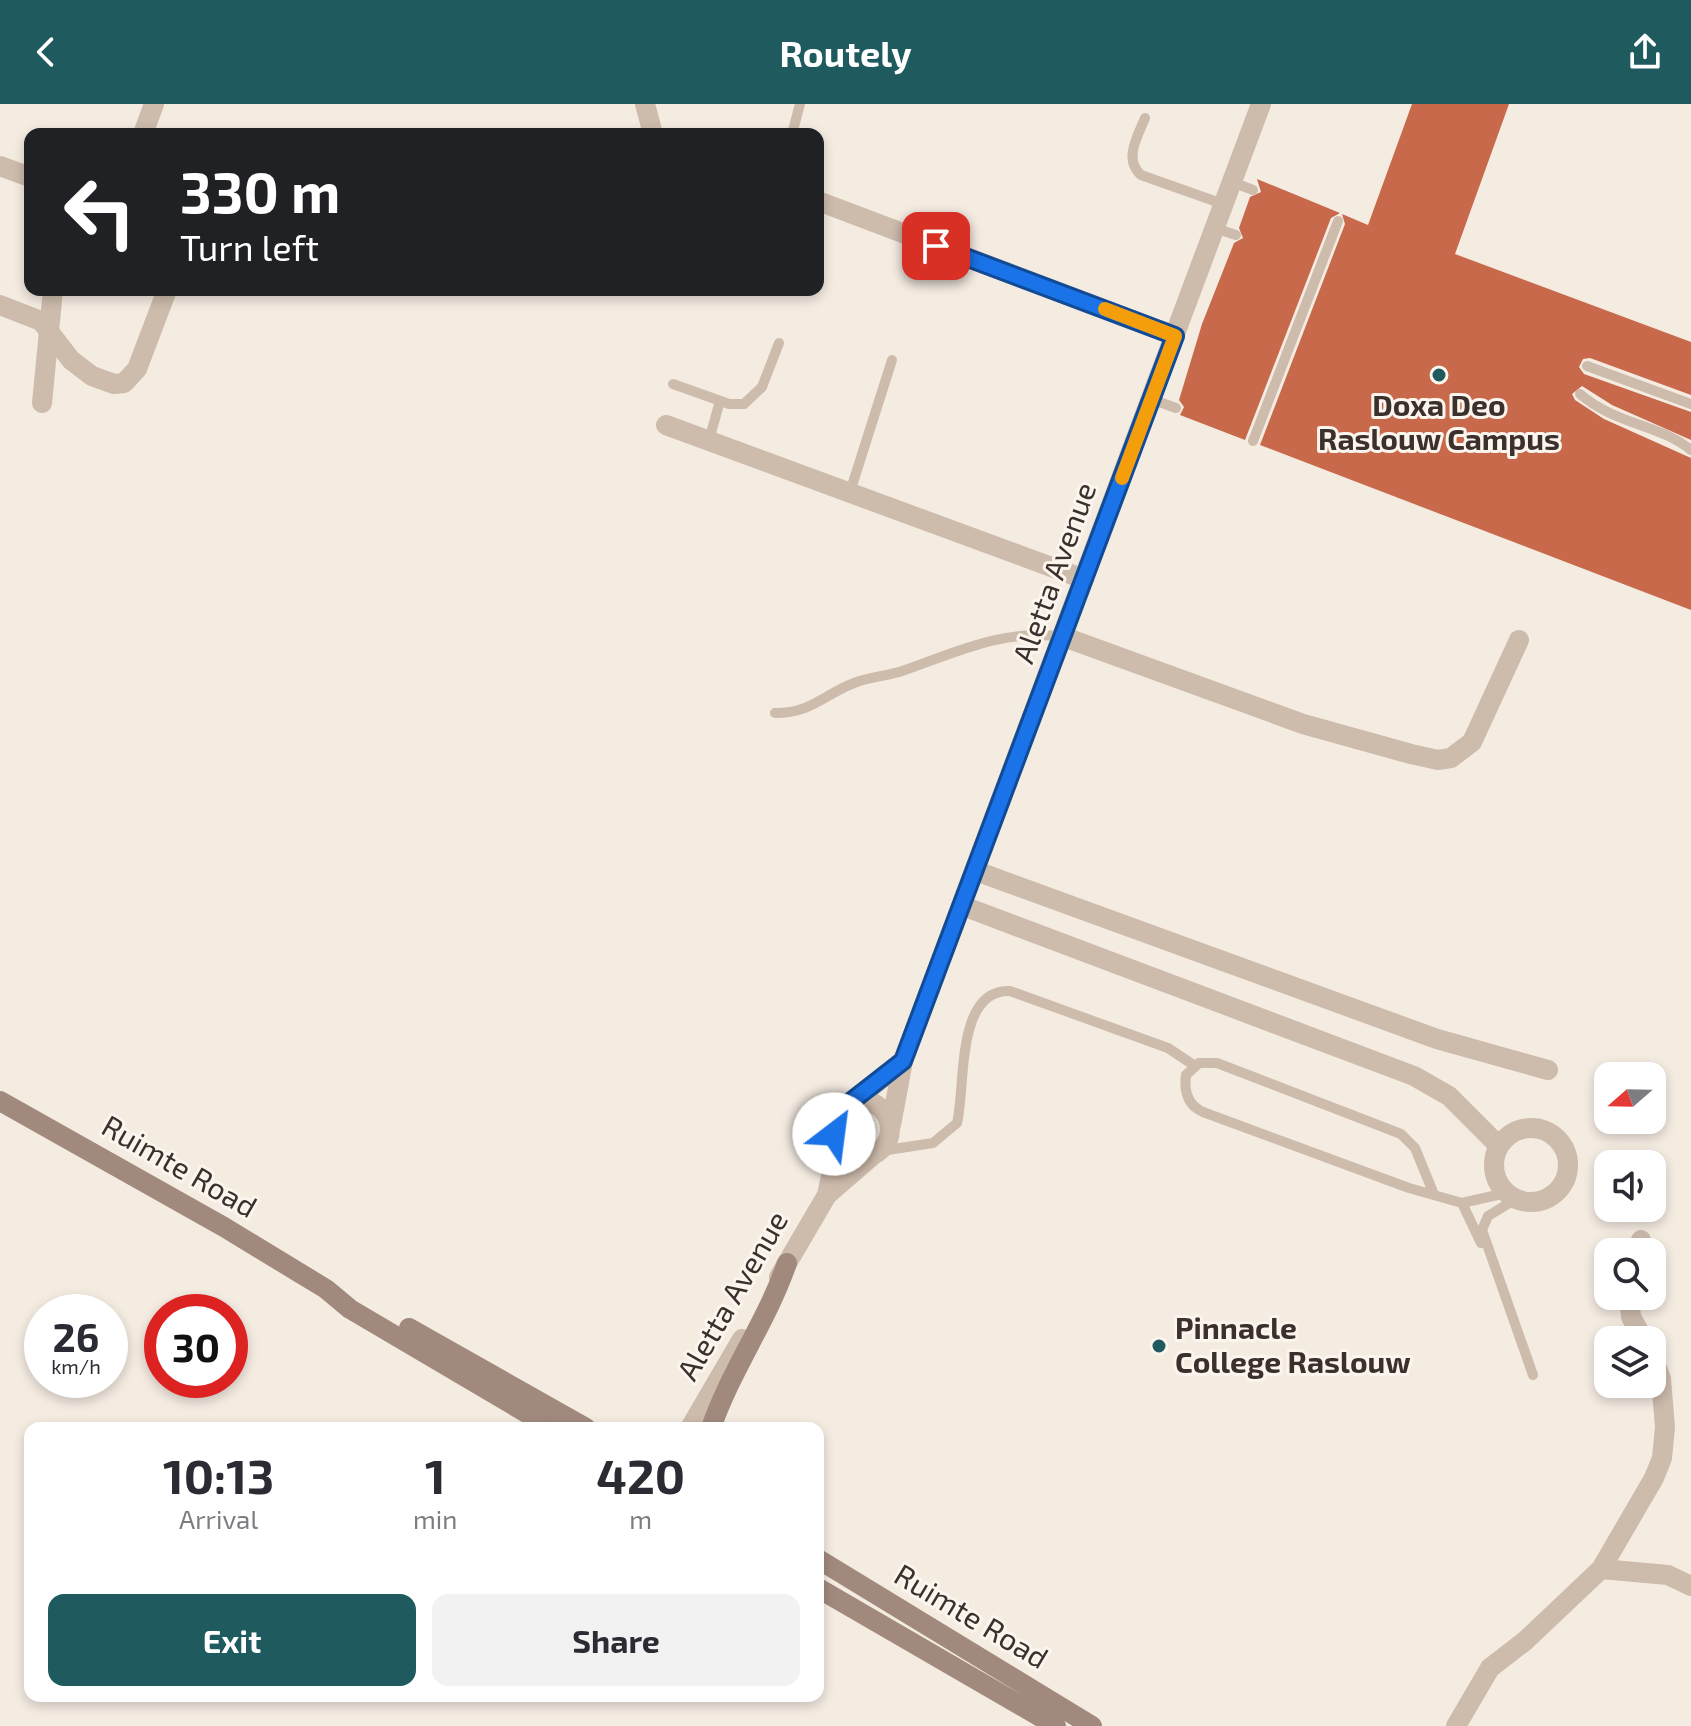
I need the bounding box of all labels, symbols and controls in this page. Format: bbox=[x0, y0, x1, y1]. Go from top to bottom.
icon: back bbox=[24, 30, 68, 74]
icon: share bbox=[1623, 30, 1667, 74]
text: Routely bbox=[779, 31, 912, 74]
text: 330 m bbox=[180, 157, 340, 224]
icon: left bbox=[48, 160, 152, 264]
pin bbox=[902, 212, 970, 280]
icon: arrive bbox=[914, 224, 958, 268]
text: Turn left bbox=[180, 225, 319, 268]
marker: Doxa Deo Raslouw Campus bbox=[1430, 366, 1448, 384]
place label: Doxa Deo Raslouw Campus bbox=[1318, 386, 1560, 456]
street label: Aletta Avenue bbox=[1004, 477, 1102, 668]
north arrow bbox=[1594, 1062, 1666, 1134]
map controls bbox=[1594, 1062, 1666, 1398]
position arrow bbox=[792, 1092, 876, 1176]
street label: Ruimte Road bbox=[96, 1107, 264, 1224]
button: sound bbox=[1594, 1150, 1666, 1222]
street label: Aletta Avenue bbox=[668, 1204, 794, 1386]
button: search bbox=[1594, 1238, 1666, 1310]
speed limit sign: 30 bbox=[144, 1294, 248, 1398]
place label: Pinnacle College Raslouw bbox=[1175, 1309, 1411, 1379]
text: 26 bbox=[53, 1312, 99, 1360]
button: layers bbox=[1594, 1326, 1666, 1398]
marker: Pinnacle College Raslouw bbox=[1150, 1337, 1168, 1355]
text: km/h bbox=[51, 1354, 101, 1378]
text: 10:13 bbox=[163, 1446, 274, 1504]
text: 1 bbox=[425, 1446, 446, 1504]
text: 420 bbox=[596, 1446, 685, 1504]
text: Arrival bbox=[179, 1503, 258, 1534]
text: min bbox=[413, 1503, 457, 1534]
text: m bbox=[629, 1503, 652, 1534]
street label: Ruimte Road bbox=[889, 1555, 1055, 1675]
button: Exit bbox=[48, 1594, 416, 1686]
button: Share bbox=[432, 1594, 800, 1686]

